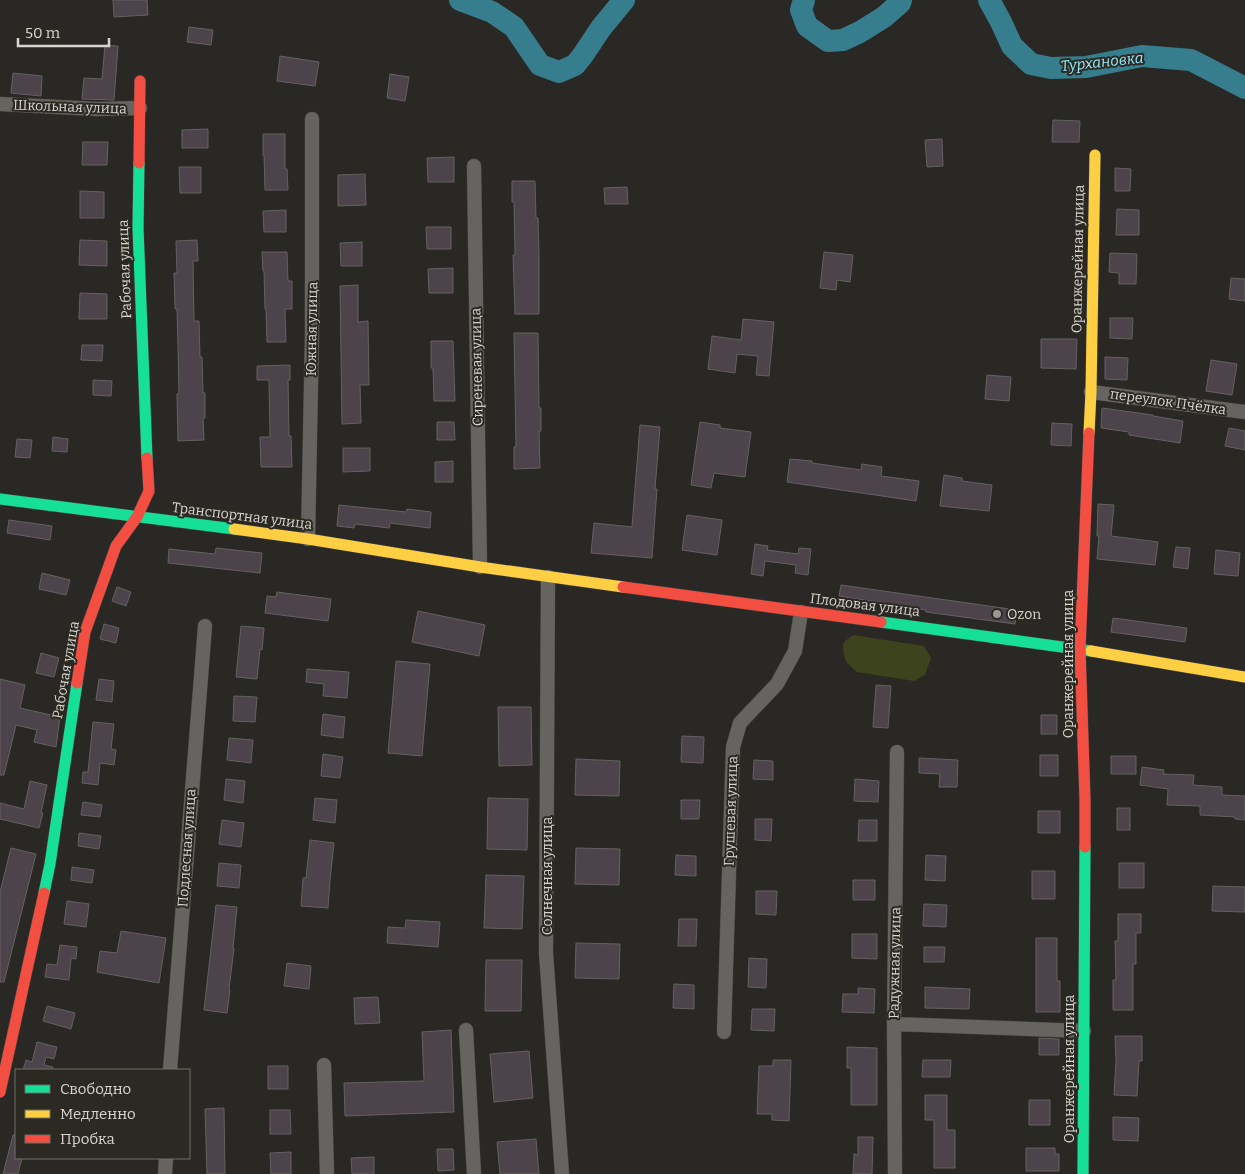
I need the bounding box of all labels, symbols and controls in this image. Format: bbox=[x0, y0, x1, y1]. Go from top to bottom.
scale bar bbox=[18, 15, 109, 47]
text: 50 m bbox=[25, 24, 61, 42]
water label: Турхановка bbox=[1060, 49, 1144, 75]
street label: Школьная улица bbox=[13, 97, 128, 117]
street label: Оранжерейная улица bbox=[1068, 184, 1088, 333]
street label: Рабочая улица bbox=[115, 219, 135, 319]
street label: Южная улица bbox=[303, 281, 321, 376]
street label: Сиреневая улица bbox=[467, 307, 487, 426]
street label: переулок Пчёлка bbox=[1109, 385, 1228, 419]
street label: Транспортная улица bbox=[171, 499, 313, 533]
street label: Оранжерейная улица bbox=[1060, 589, 1077, 738]
street label: Плодовая улица bbox=[809, 590, 921, 620]
place label: Ozon bbox=[1007, 606, 1041, 623]
marker: Ozon bbox=[991, 608, 1003, 620]
street label: Рабочая улица bbox=[49, 619, 83, 720]
street label: Грушевая улица bbox=[721, 755, 741, 866]
street label: Подлесная улица bbox=[174, 788, 200, 908]
street label: Солнечная улица bbox=[539, 817, 556, 935]
street label: Радужная улица bbox=[886, 907, 904, 1019]
street label: Оранжерейная улица bbox=[1061, 994, 1078, 1143]
legend bbox=[15, 1069, 190, 1159]
text: Свободно bbox=[60, 1080, 131, 1098]
text: Медленно bbox=[60, 1105, 136, 1123]
text: Пробка bbox=[60, 1130, 115, 1148]

